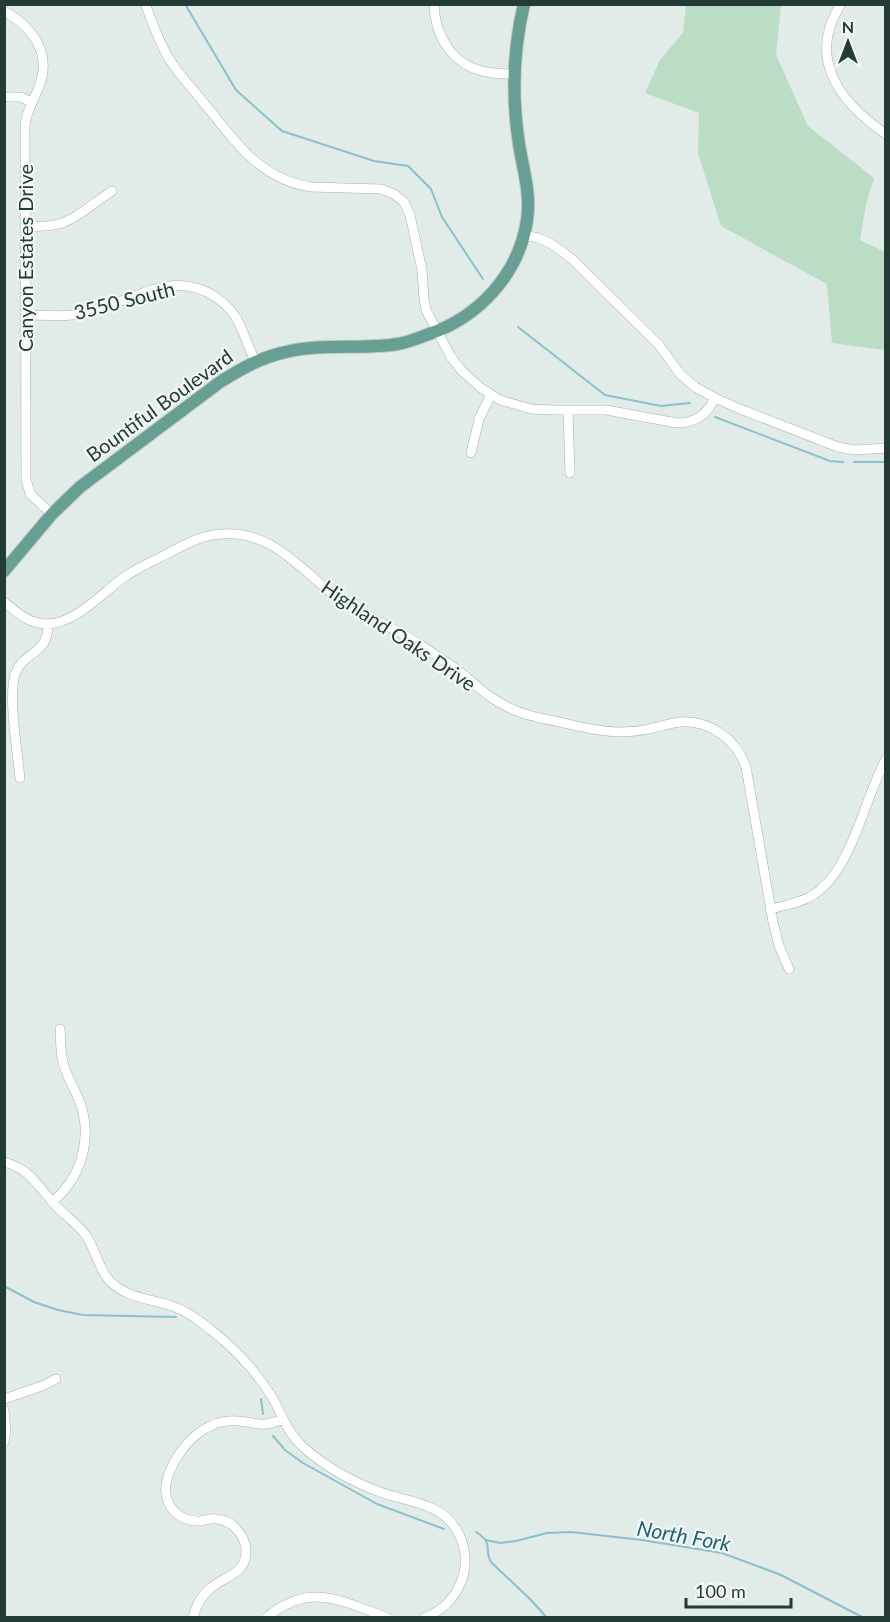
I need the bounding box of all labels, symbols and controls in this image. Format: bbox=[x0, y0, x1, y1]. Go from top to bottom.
north arrow bbox=[818, 12, 878, 72]
text: N bbox=[842, 17, 854, 36]
street label: Canyon Estates Drive bbox=[13, 164, 37, 352]
street label: 3550 South bbox=[71, 276, 177, 324]
street label: Bountiful Boulevard bbox=[81, 344, 237, 466]
street label: Highland Oaks Drive bbox=[317, 574, 481, 696]
water label: North Fork bbox=[635, 1514, 734, 1556]
scale bar bbox=[686, 1571, 791, 1609]
text: 100 m bbox=[695, 1580, 746, 1602]

